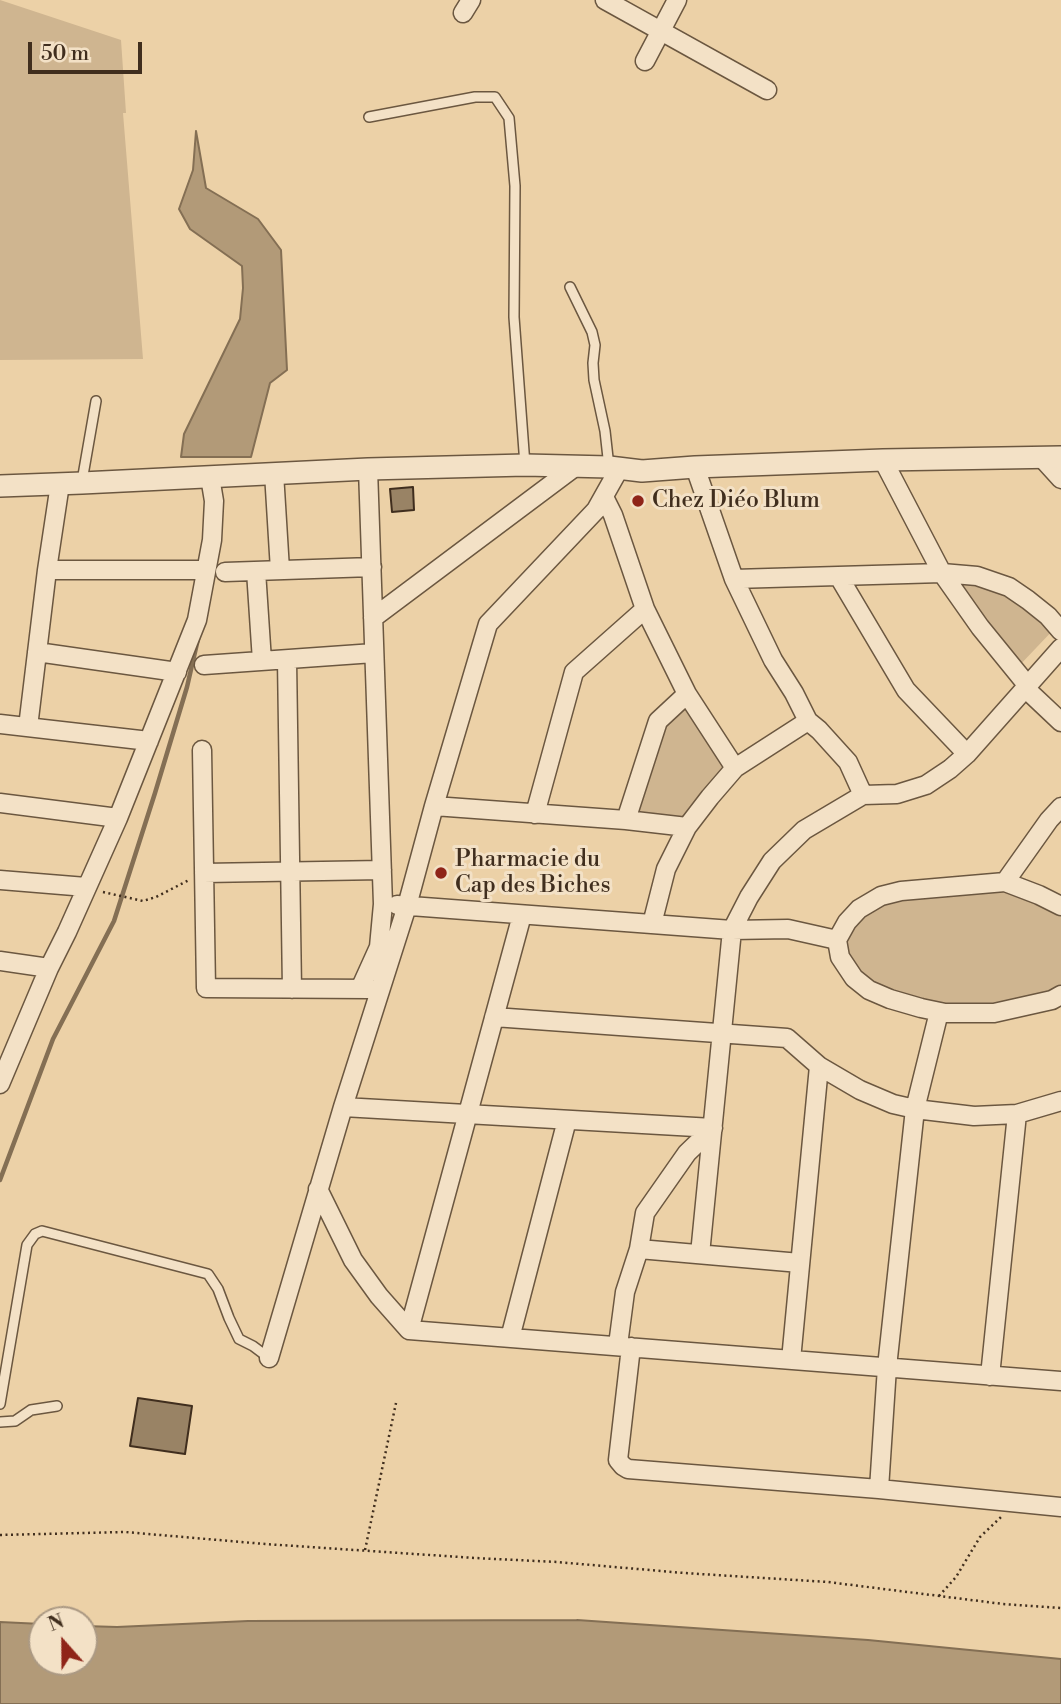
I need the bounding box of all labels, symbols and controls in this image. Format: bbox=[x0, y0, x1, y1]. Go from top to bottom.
scale bar bbox=[32, 28, 145, 72]
text: 50 m bbox=[41, 41, 89, 67]
place label: Chez Diéo Blum bbox=[652, 487, 820, 515]
marker: Chez Diéo Blum bbox=[630, 493, 646, 509]
place label: Pharmacie du Cap des Biches bbox=[455, 846, 611, 900]
marker: Pharmacie du Cap des Biches bbox=[433, 865, 449, 881]
north arrow bbox=[28, 1606, 98, 1676]
text: N bbox=[45, 1609, 68, 1637]

